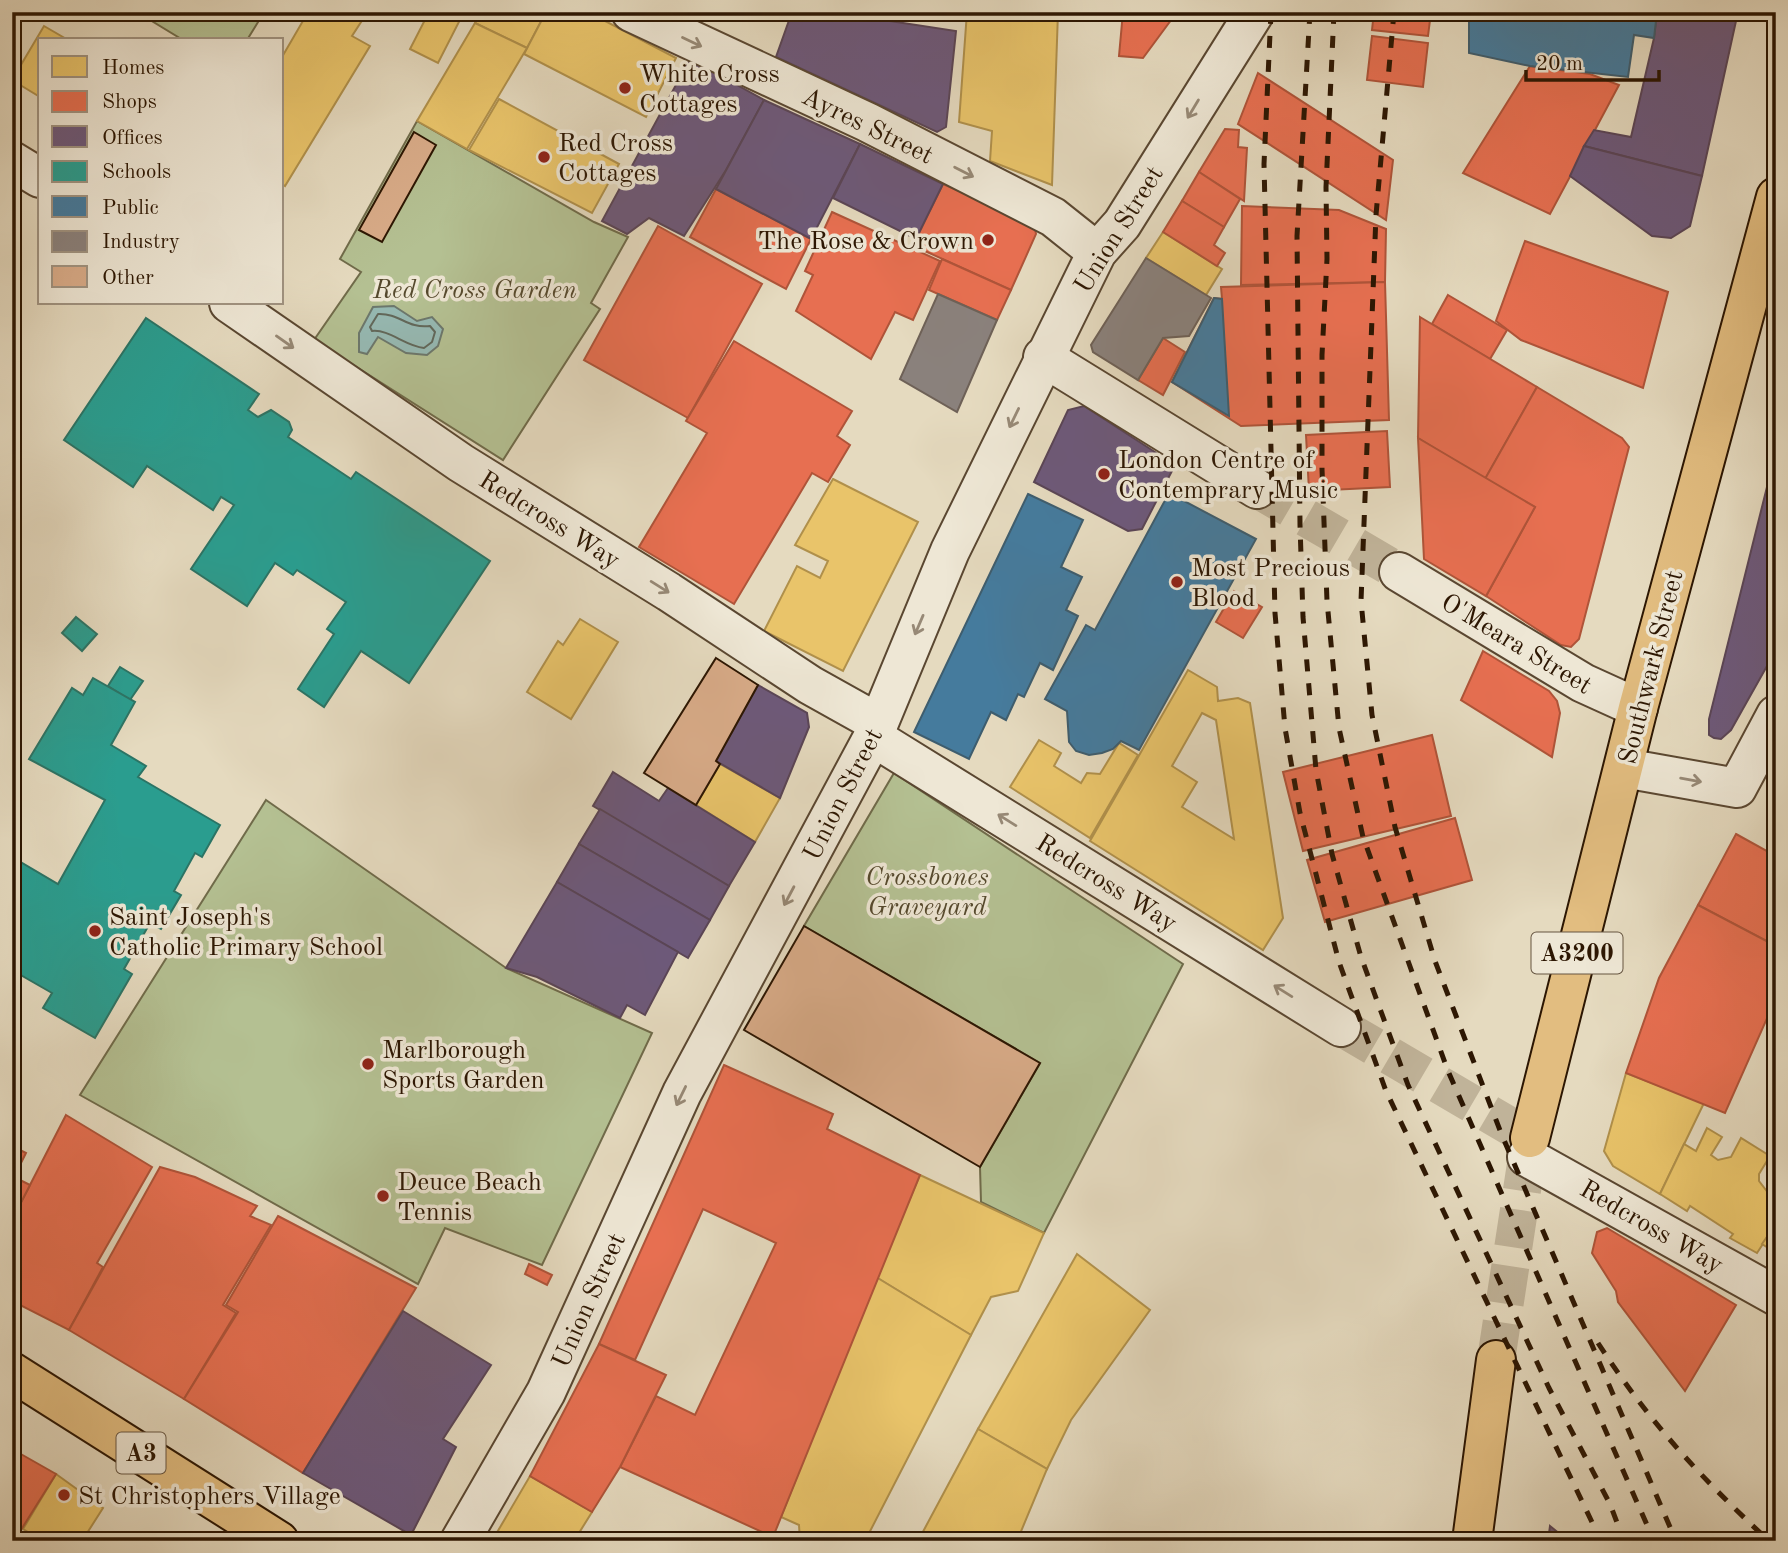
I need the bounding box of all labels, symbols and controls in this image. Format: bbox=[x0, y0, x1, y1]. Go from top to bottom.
one-way arrow bbox=[681, 35, 702, 49]
legend bbox=[38, 38, 284, 304]
scale bar bbox=[1526, 38, 1658, 82]
text: 20 m bbox=[1536, 54, 1583, 75]
text: Homes bbox=[102, 58, 164, 79]
place label: White Cross Cottages bbox=[639, 62, 780, 118]
marker: White Cross Cottages bbox=[617, 80, 633, 96]
street label: Ayres Street bbox=[797, 84, 937, 170]
text: Shops bbox=[102, 92, 157, 113]
one-way arrow bbox=[1185, 99, 1199, 119]
text: Offices bbox=[102, 128, 163, 149]
place label: Red Cross Cottages bbox=[558, 131, 673, 187]
marker: Red Cross Cottages bbox=[536, 149, 552, 165]
text: Schools bbox=[102, 162, 171, 183]
street label: Union Street bbox=[1070, 162, 1169, 298]
one-way arrow bbox=[953, 165, 974, 179]
text: Public bbox=[102, 198, 159, 219]
place label: The Rose & Crown bbox=[758, 229, 974, 255]
text: Industry bbox=[102, 232, 180, 253]
marker: The Rose & Crown bbox=[980, 232, 996, 248]
text: Other bbox=[102, 268, 154, 289]
park label: Red Cross Garden bbox=[372, 278, 577, 304]
one-way arrow bbox=[275, 335, 294, 349]
one-way arrow bbox=[1007, 407, 1020, 428]
place label: London Centre of Contemprary Music bbox=[1118, 448, 1338, 504]
marker: London Centre of Contemprary Music bbox=[1096, 466, 1112, 482]
street label: Redcross Way bbox=[474, 467, 624, 574]
place label: Most Precious Blood bbox=[1191, 556, 1350, 612]
street label: Southwark Street bbox=[1615, 568, 1689, 767]
marker: Most Precious Blood bbox=[1169, 574, 1185, 590]
one-way arrow bbox=[650, 579, 669, 594]
street label: O'Meara Street bbox=[1436, 590, 1596, 700]
one-way arrow bbox=[912, 614, 925, 635]
street label: Union Street bbox=[799, 725, 888, 865]
one-way arrow bbox=[1679, 774, 1702, 787]
one-way arrow bbox=[998, 812, 1017, 827]
street label: Redcross Way bbox=[1031, 830, 1181, 937]
park label: Crossbones Graveyard bbox=[865, 865, 989, 921]
one-way arrow bbox=[782, 886, 796, 906]
place label: Saint Joseph's Catholic Primary School bbox=[109, 905, 383, 961]
marker: Saint Joseph's Catholic Primary School bbox=[87, 923, 103, 939]
road number: A3200 bbox=[1532, 932, 1622, 973]
one-way arrow bbox=[1274, 984, 1294, 998]
place label: Marlborough Sports Garden bbox=[382, 1038, 545, 1094]
marker: Marlborough Sports Garden bbox=[360, 1056, 376, 1072]
one-way arrow bbox=[673, 1085, 687, 1106]
place label: Deuce Beach Tennis bbox=[397, 1170, 542, 1226]
street label: Redcross Way bbox=[1575, 1176, 1727, 1279]
marker: Deuce Beach Tennis bbox=[375, 1188, 391, 1204]
street label: Union Street bbox=[549, 1230, 631, 1372]
road number: A3 bbox=[116, 1433, 166, 1474]
place label: St Christophers Village bbox=[78, 1484, 341, 1510]
marker: St Christophers Village bbox=[56, 1487, 72, 1503]

